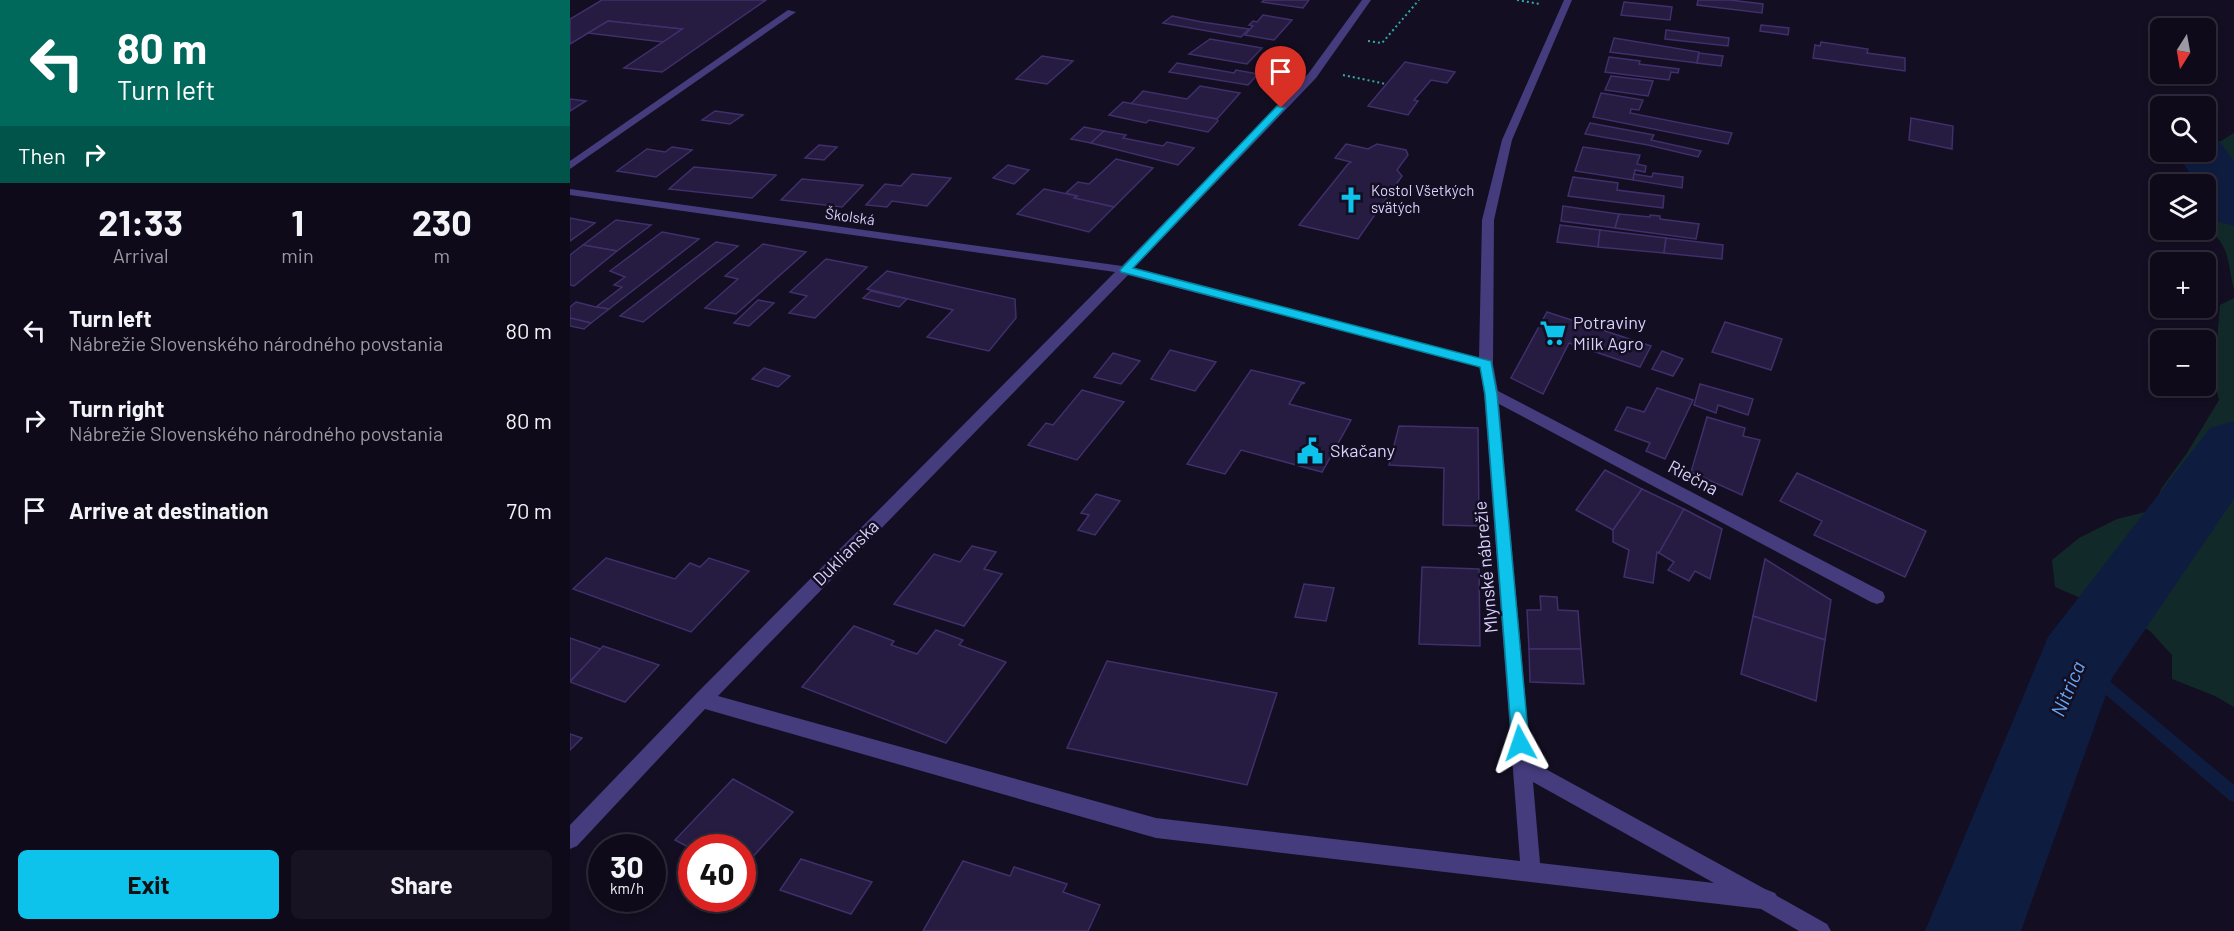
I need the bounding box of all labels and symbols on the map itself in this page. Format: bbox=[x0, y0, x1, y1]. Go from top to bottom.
north arrow bbox=[2150, 18, 2216, 84]
pin bbox=[1255, 46, 1306, 108]
place label: Kostol Všetkých svätých bbox=[1371, 181, 1474, 216]
church icon: Kostol Všetkých svätých bbox=[1336, 185, 1366, 215]
street label: Školská bbox=[824, 204, 876, 228]
place label: Potraviny Milk Agro bbox=[1573, 311, 1646, 354]
supermarket icon: Potraviny Milk Agro bbox=[1538, 318, 1568, 348]
public building icon: Skačany bbox=[1295, 436, 1325, 466]
place label: Skačany bbox=[1330, 439, 1395, 461]
street label: Riečna bbox=[1665, 455, 1722, 499]
street label: Mlynské nábrežie bbox=[1468, 500, 1502, 634]
street label: Duklianska bbox=[808, 515, 883, 590]
water label: Nitrica bbox=[2045, 657, 2089, 720]
position arrow bbox=[1488, 711, 1552, 775]
speed limit sign: 40 bbox=[678, 834, 756, 912]

